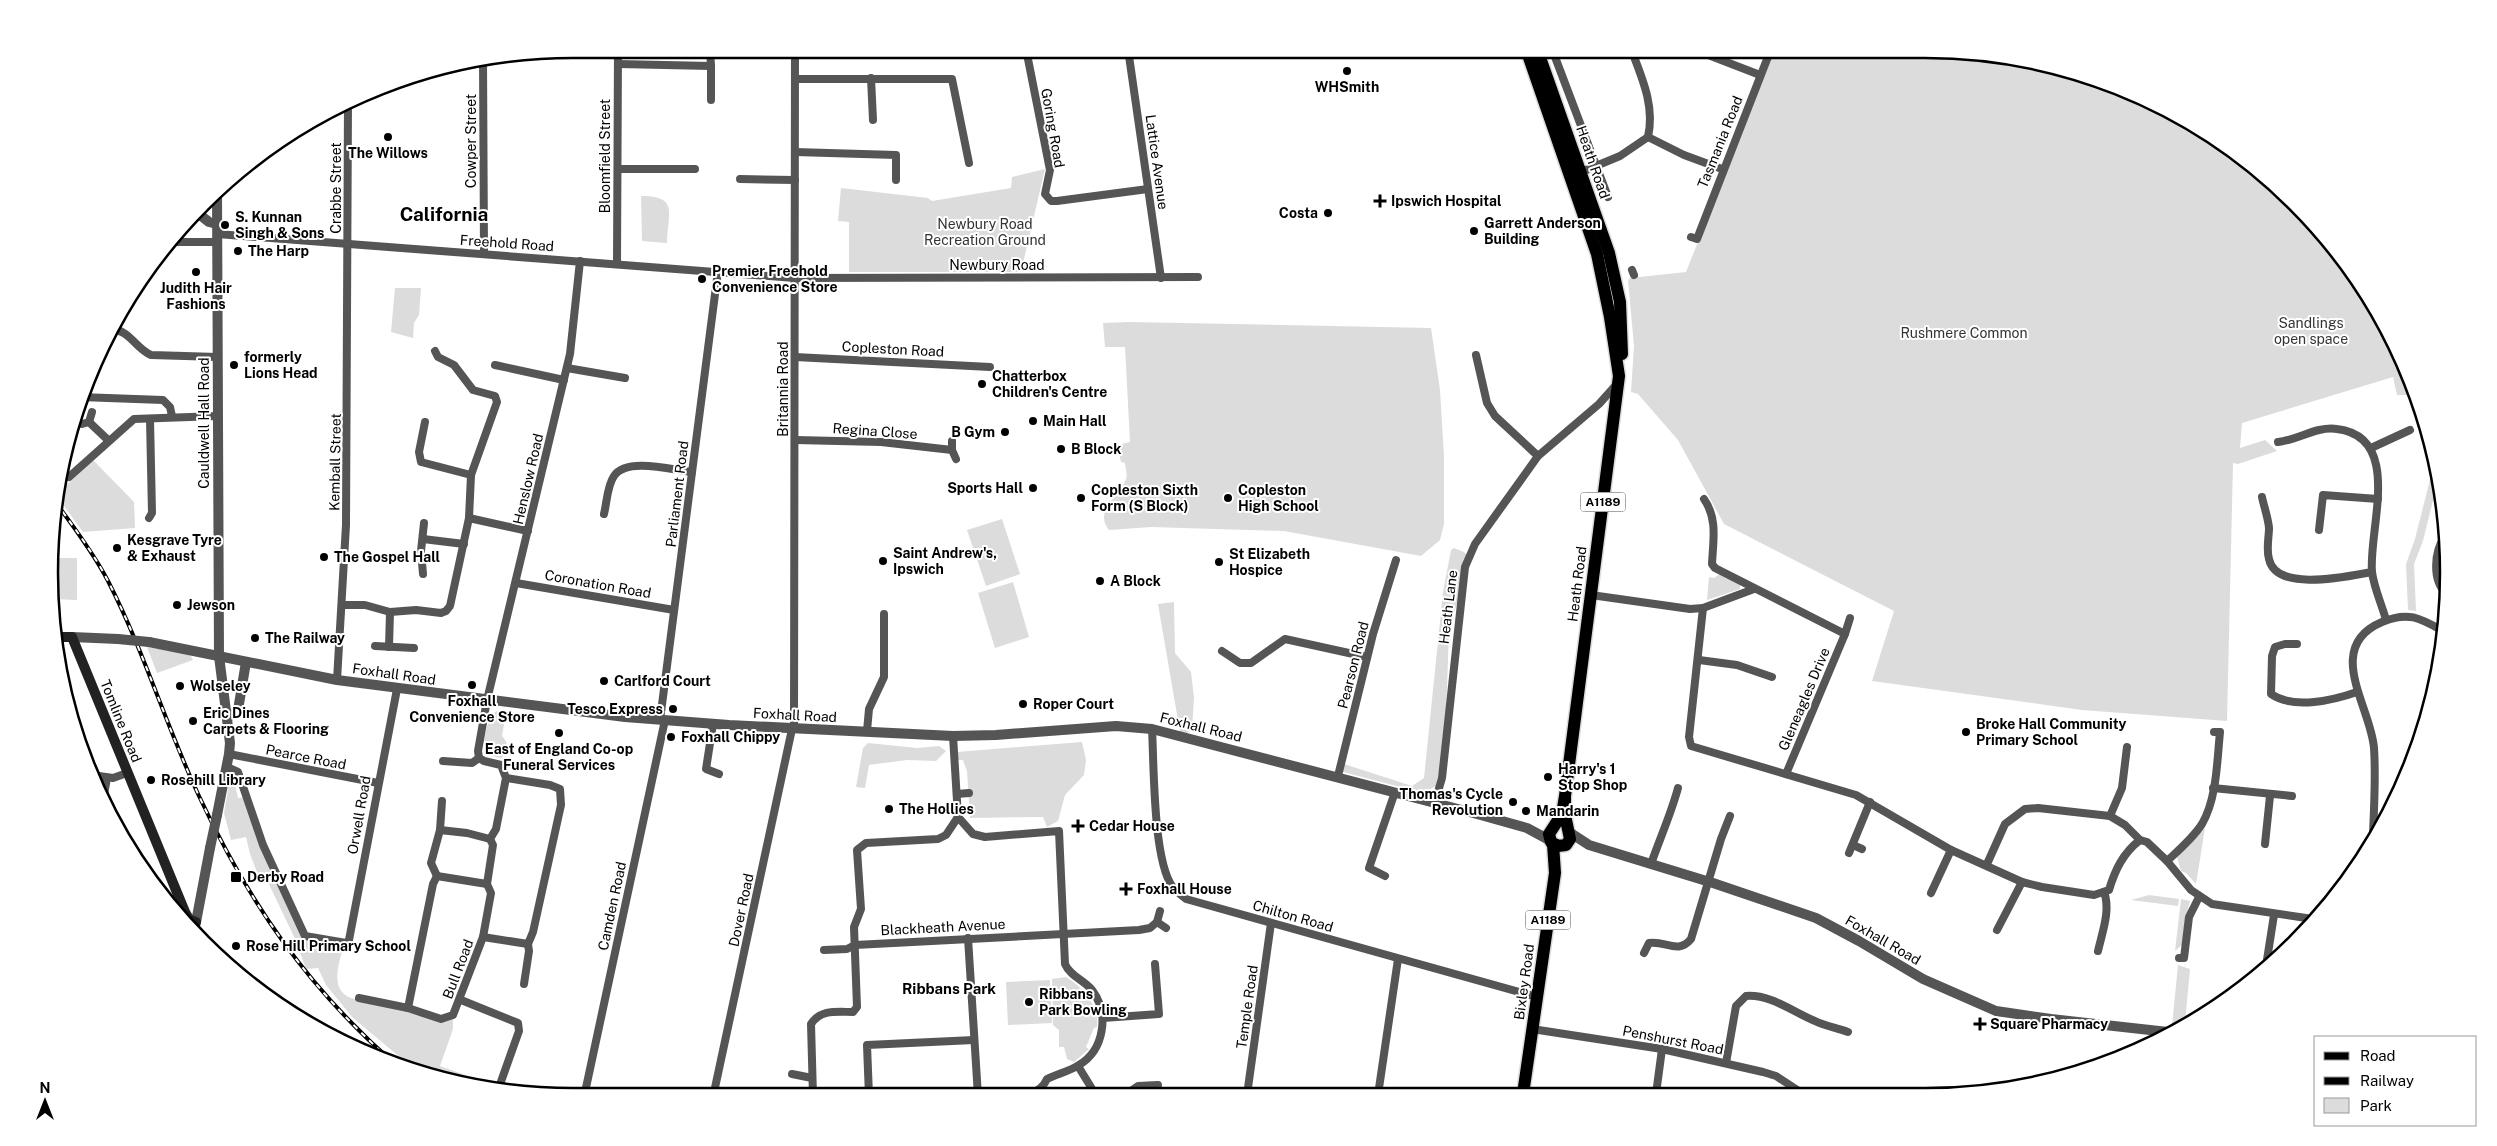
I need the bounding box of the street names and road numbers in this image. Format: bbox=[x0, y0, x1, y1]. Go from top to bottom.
street label: Goring Road bbox=[1038, 87, 1068, 169]
street label: Cowper Street bbox=[463, 94, 479, 188]
street label: Tasmania Road bbox=[1694, 94, 1746, 190]
street label: Bloomfield Street bbox=[597, 99, 613, 213]
street label: Lattice Avenue bbox=[1142, 113, 1172, 211]
street label: Heath Road bbox=[1573, 123, 1613, 201]
street label: Crabbe Street bbox=[328, 142, 344, 234]
street label: Freehold Road bbox=[459, 232, 555, 254]
street label: Newbury Road bbox=[949, 257, 1045, 273]
street label: Copleston Road bbox=[841, 338, 945, 360]
street label: Britannia Road bbox=[775, 341, 791, 437]
street label: Cauldwell Hall Road bbox=[196, 357, 212, 489]
street label: Kemball Street bbox=[326, 413, 344, 511]
street label: Regina Close bbox=[832, 420, 918, 442]
street label: Henslow Road bbox=[510, 432, 546, 526]
street label: Parliament Road bbox=[663, 440, 691, 548]
road number: A1189 bbox=[1580, 492, 1626, 512]
street label: Heath Road bbox=[1564, 545, 1590, 623]
street label: Coronation Road bbox=[544, 567, 652, 601]
street label: Heath Lane bbox=[1436, 569, 1460, 645]
street label: Pearson Road bbox=[1334, 620, 1372, 710]
street label: Gleneagles Drive bbox=[1775, 645, 1833, 753]
street label: Foxhall Road bbox=[351, 660, 437, 688]
street label: Tomline Road bbox=[97, 677, 145, 765]
street label: Foxhall Road bbox=[753, 705, 837, 725]
street label: Foxhall Road bbox=[1158, 709, 1244, 745]
street label: Pearce Road bbox=[264, 741, 348, 773]
street label: Orwell Road bbox=[344, 775, 374, 855]
street label: Camden Road bbox=[595, 860, 629, 952]
street label: Dover Road bbox=[725, 872, 757, 948]
street label: Chilton Road bbox=[1251, 897, 1335, 935]
road number: A1189 bbox=[1526, 910, 1570, 930]
street label: Foxhall Road bbox=[1843, 912, 1923, 968]
street label: Blackheath Avenue bbox=[880, 916, 1006, 938]
street label: Bull Road bbox=[439, 937, 477, 1001]
street label: Bixley Road bbox=[1511, 943, 1537, 1021]
street label: Temple Road bbox=[1233, 964, 1261, 1050]
street label: Penshurst Road bbox=[1621, 1022, 1725, 1058]

